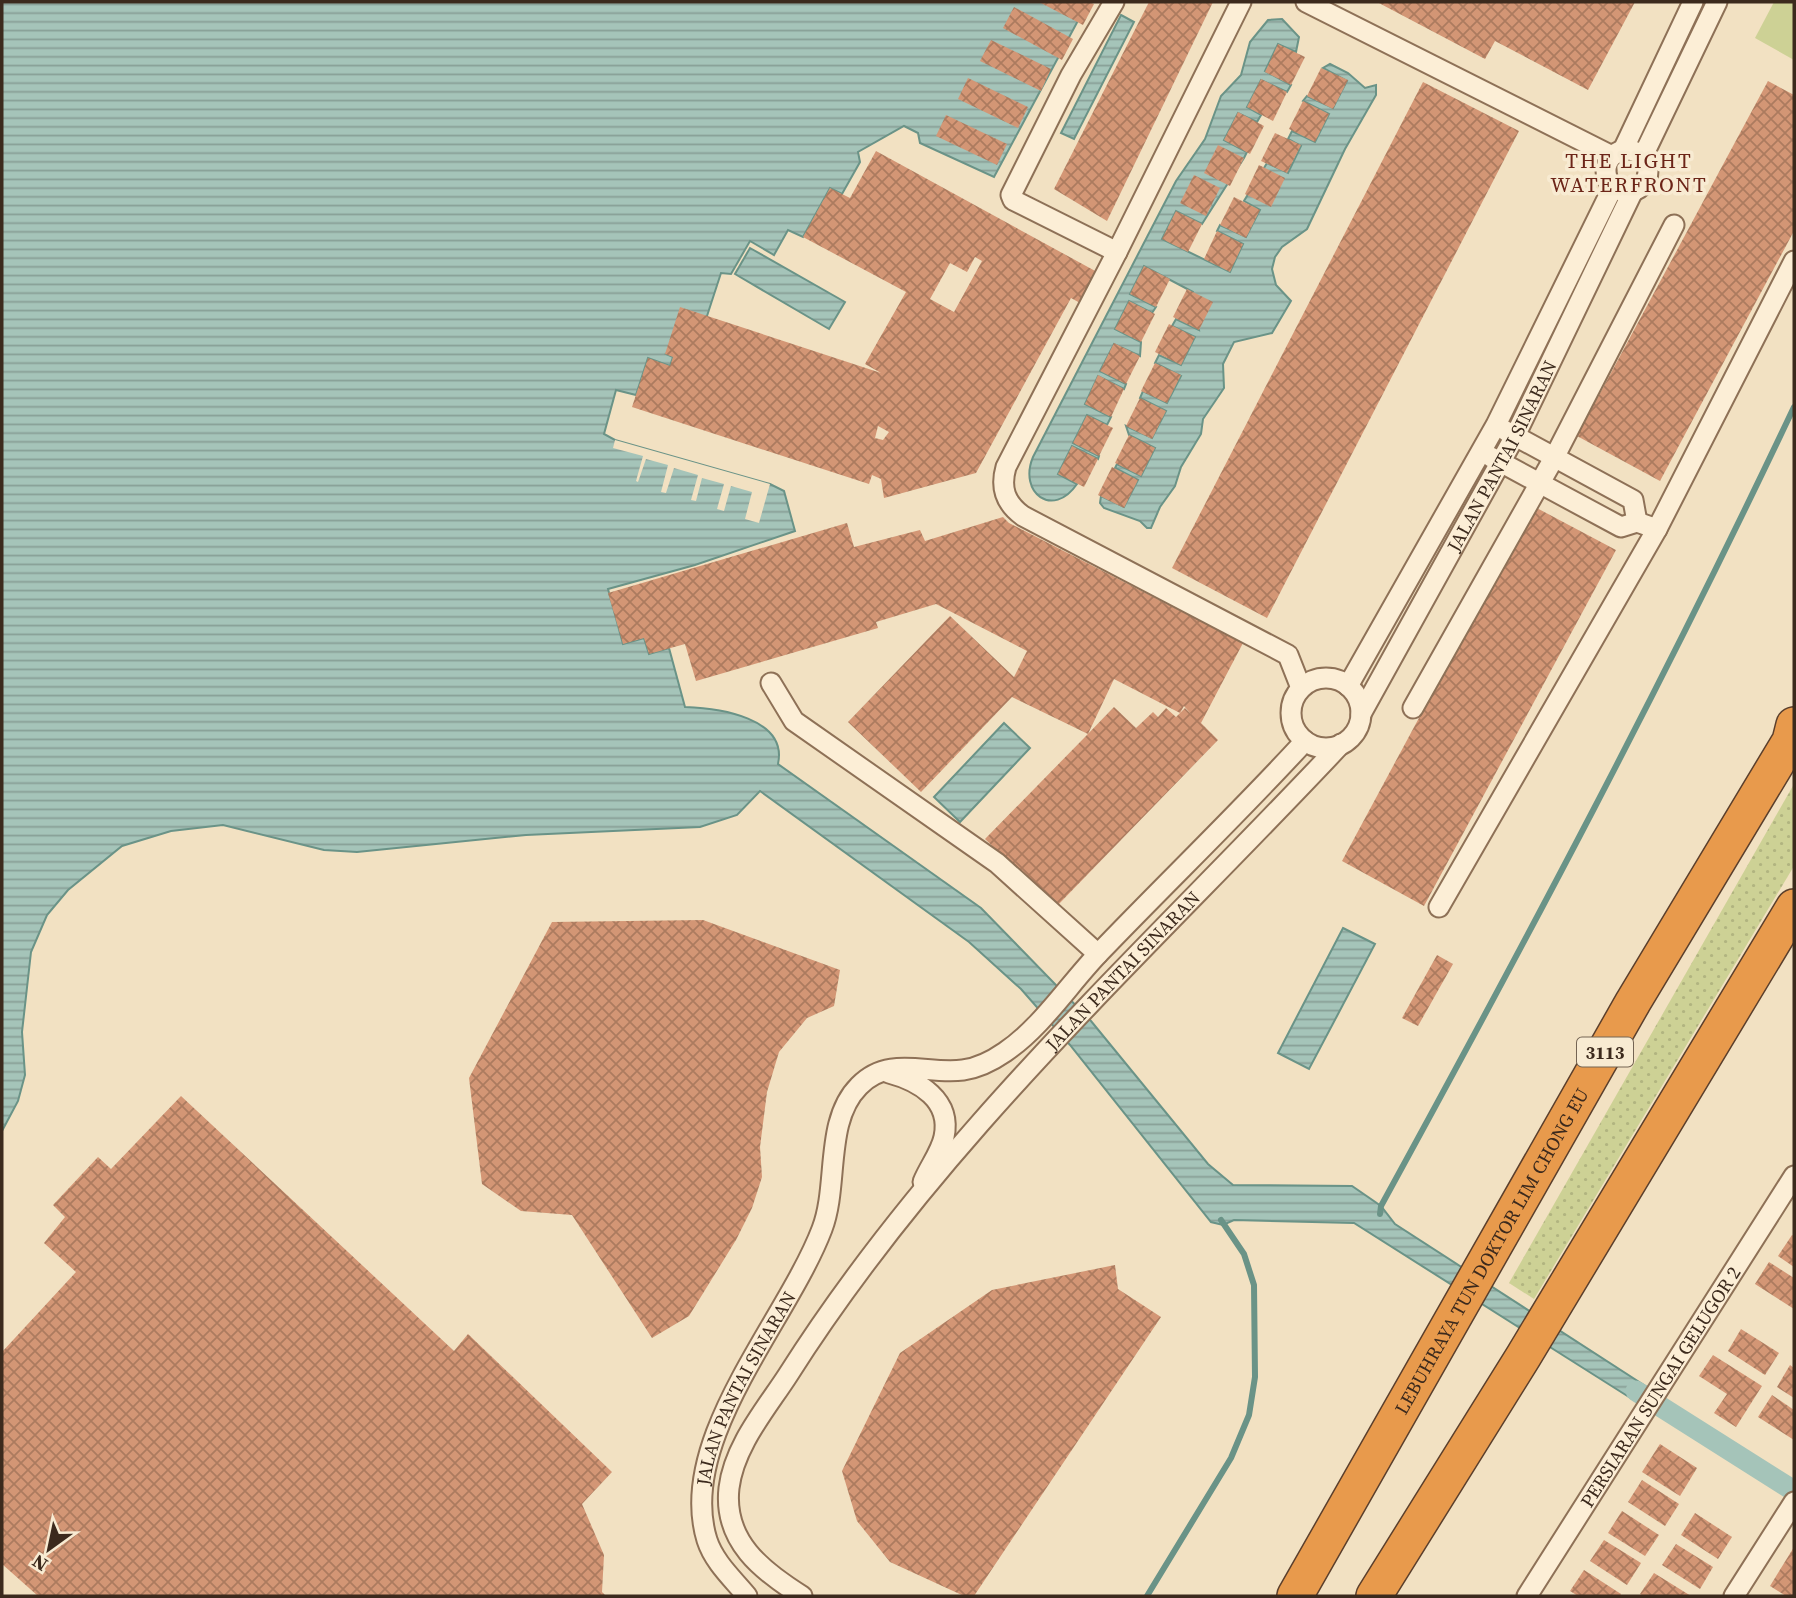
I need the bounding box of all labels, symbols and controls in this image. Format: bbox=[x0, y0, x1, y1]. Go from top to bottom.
district label: THE LIGHT WATERFRONT bbox=[1550, 146, 1708, 199]
street label: JALAN PANTAI SINARAN bbox=[1440, 356, 1563, 557]
street label: JALAN PANTAI SINARAN bbox=[1039, 885, 1206, 1057]
road number: 3113 bbox=[1577, 1037, 1633, 1066]
street label: LEBUHRAYA TUN DOKTOR LIM CHONG EU bbox=[1388, 1083, 1595, 1419]
street label: PERSIARAN SUNGAI GELUGOR 2 bbox=[1574, 1261, 1746, 1512]
street label: JALAN PANTAI SINARAN bbox=[690, 1286, 802, 1488]
north arrow bbox=[14, 1514, 84, 1584]
text: N bbox=[27, 1548, 53, 1578]

